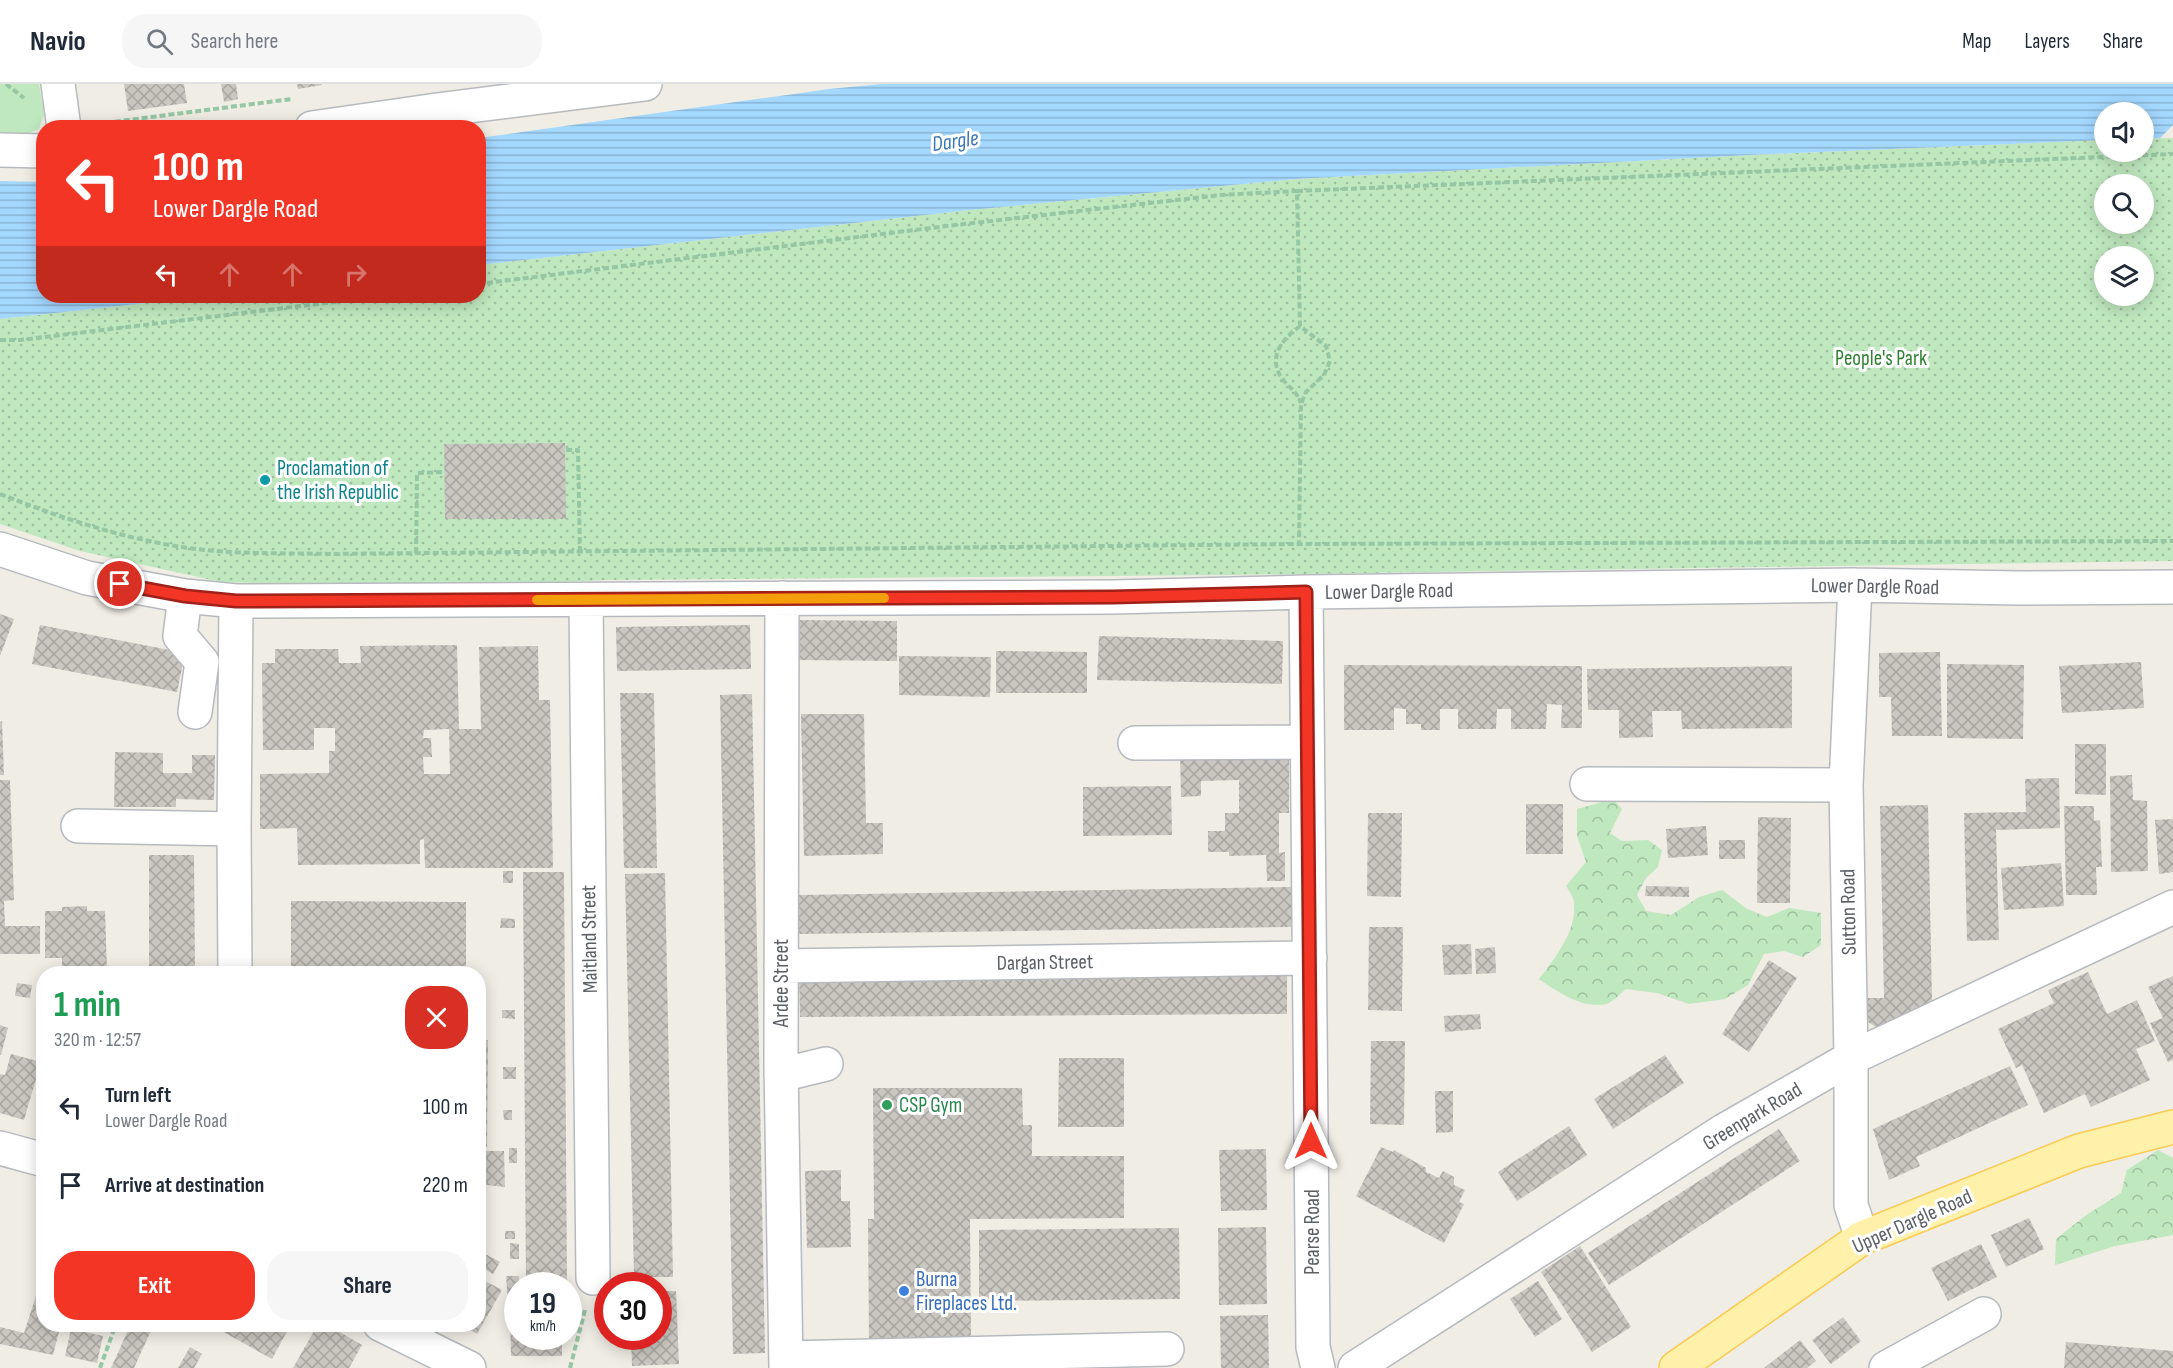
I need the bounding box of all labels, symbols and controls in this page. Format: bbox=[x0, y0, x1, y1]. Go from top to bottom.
search box bbox=[122, 14, 542, 68]
text: Navio bbox=[30, 25, 86, 58]
icon: search bbox=[143, 25, 176, 58]
text: Search here bbox=[191, 28, 278, 55]
text: Map bbox=[1962, 29, 1991, 54]
text: Layers bbox=[2024, 29, 2070, 54]
text: Share bbox=[2103, 29, 2143, 54]
map controls bbox=[2094, 102, 2154, 306]
button: sound bbox=[2094, 102, 2154, 162]
water label: Dargle bbox=[930, 125, 981, 158]
text: 100 m bbox=[153, 142, 244, 193]
icon: left bbox=[54, 144, 132, 222]
button: search bbox=[2094, 174, 2154, 234]
text: Lower Dargle Road bbox=[153, 193, 318, 225]
button: layers bbox=[2094, 246, 2154, 306]
icon: left bbox=[150, 258, 183, 291]
icon: ahead bbox=[213, 258, 246, 291]
icon: ahead bbox=[276, 258, 309, 291]
icon: right bbox=[339, 258, 372, 291]
park label: People's Park bbox=[1835, 346, 1927, 371]
place label: Proclamation of the Irish Republic bbox=[277, 456, 399, 505]
marker: Proclamation of the Irish Republic bbox=[258, 473, 272, 487]
pin bbox=[94, 558, 145, 609]
icon: arrive bbox=[103, 567, 136, 600]
street label: Lower Dargle Road bbox=[1811, 573, 1939, 600]
street label: Lower Dargle Road bbox=[1325, 578, 1453, 605]
street label: Sutton Road bbox=[1835, 869, 1862, 955]
street label: Maitland Street bbox=[576, 885, 603, 993]
street label: Ardee Street bbox=[769, 939, 794, 1028]
street label: Dargan Street bbox=[997, 949, 1094, 976]
text: 1 min bbox=[54, 984, 121, 1027]
button: close bbox=[405, 986, 468, 1049]
text: 320 m · 12:57 bbox=[54, 1028, 141, 1052]
street label: Greenpark Road bbox=[1698, 1077, 1806, 1156]
text: Turn left bbox=[105, 1082, 171, 1109]
icon: left bbox=[54, 1091, 87, 1124]
place label: CSP Gym bbox=[899, 1093, 962, 1118]
text: 100 m bbox=[423, 1094, 468, 1121]
marker: CSP Gym bbox=[880, 1098, 894, 1112]
text: Lower Dargle Road bbox=[105, 1109, 227, 1133]
position arrow bbox=[1279, 1109, 1343, 1173]
icon: arrive bbox=[54, 1169, 87, 1202]
text: Arrive at destination bbox=[105, 1172, 264, 1199]
text: 220 m bbox=[422, 1172, 468, 1199]
street label: Upper Dargle Road bbox=[1848, 1184, 1976, 1259]
street label: Pearse Road bbox=[1300, 1189, 1325, 1275]
button: Exit bbox=[54, 1251, 255, 1320]
button: Share bbox=[267, 1251, 468, 1320]
place label: Burna Fireplaces Ltd. bbox=[916, 1267, 1017, 1316]
speed limit sign: 30 bbox=[594, 1272, 672, 1350]
marker: Burna Fireplaces Ltd. bbox=[897, 1284, 911, 1298]
text: 19 bbox=[530, 1286, 556, 1322]
text: km/h bbox=[530, 1317, 556, 1336]

